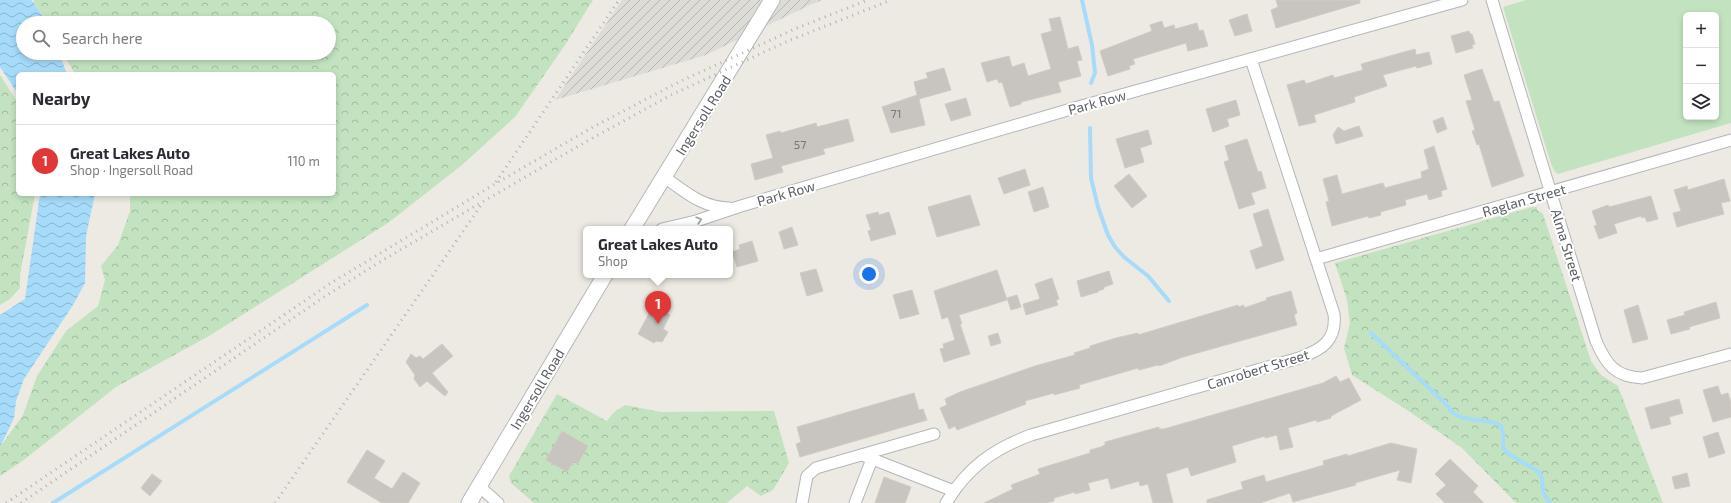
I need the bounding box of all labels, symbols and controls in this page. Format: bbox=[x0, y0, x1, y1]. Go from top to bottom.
map controls bbox=[1683, 12, 1719, 120]
button: + bbox=[1683, 12, 1719, 48]
search box bbox=[16, 16, 336, 60]
icon: search bbox=[30, 27, 52, 49]
text: Search here bbox=[62, 29, 143, 47]
button: − bbox=[1683, 48, 1719, 84]
street label: Ingersoll Road bbox=[672, 72, 734, 158]
button: layers bbox=[1683, 84, 1719, 120]
street label: Park Row bbox=[1066, 86, 1128, 118]
text: Nearby bbox=[32, 88, 90, 108]
house number: 71 bbox=[891, 106, 901, 120]
house number: 57 bbox=[794, 137, 806, 151]
text: Great Lakes Auto bbox=[70, 144, 190, 162]
text: 1 bbox=[42, 153, 48, 169]
text: 110 m bbox=[288, 153, 320, 169]
text: Shop · Ingersoll Road bbox=[70, 162, 193, 178]
street label: Park Row bbox=[755, 176, 817, 209]
street label: Raglan Street bbox=[1480, 180, 1568, 220]
street label: Alma Street bbox=[1548, 207, 1586, 283]
one-way arrow bbox=[695, 216, 702, 225]
popup bbox=[583, 226, 733, 278]
text: Great Lakes Auto bbox=[598, 235, 718, 253]
text: Shop bbox=[598, 253, 628, 269]
your location bbox=[859, 264, 879, 284]
pin: 1 bbox=[645, 291, 671, 324]
street label: Canrobert Street bbox=[1205, 345, 1311, 393]
street label: Ingersoll Road bbox=[506, 346, 568, 432]

